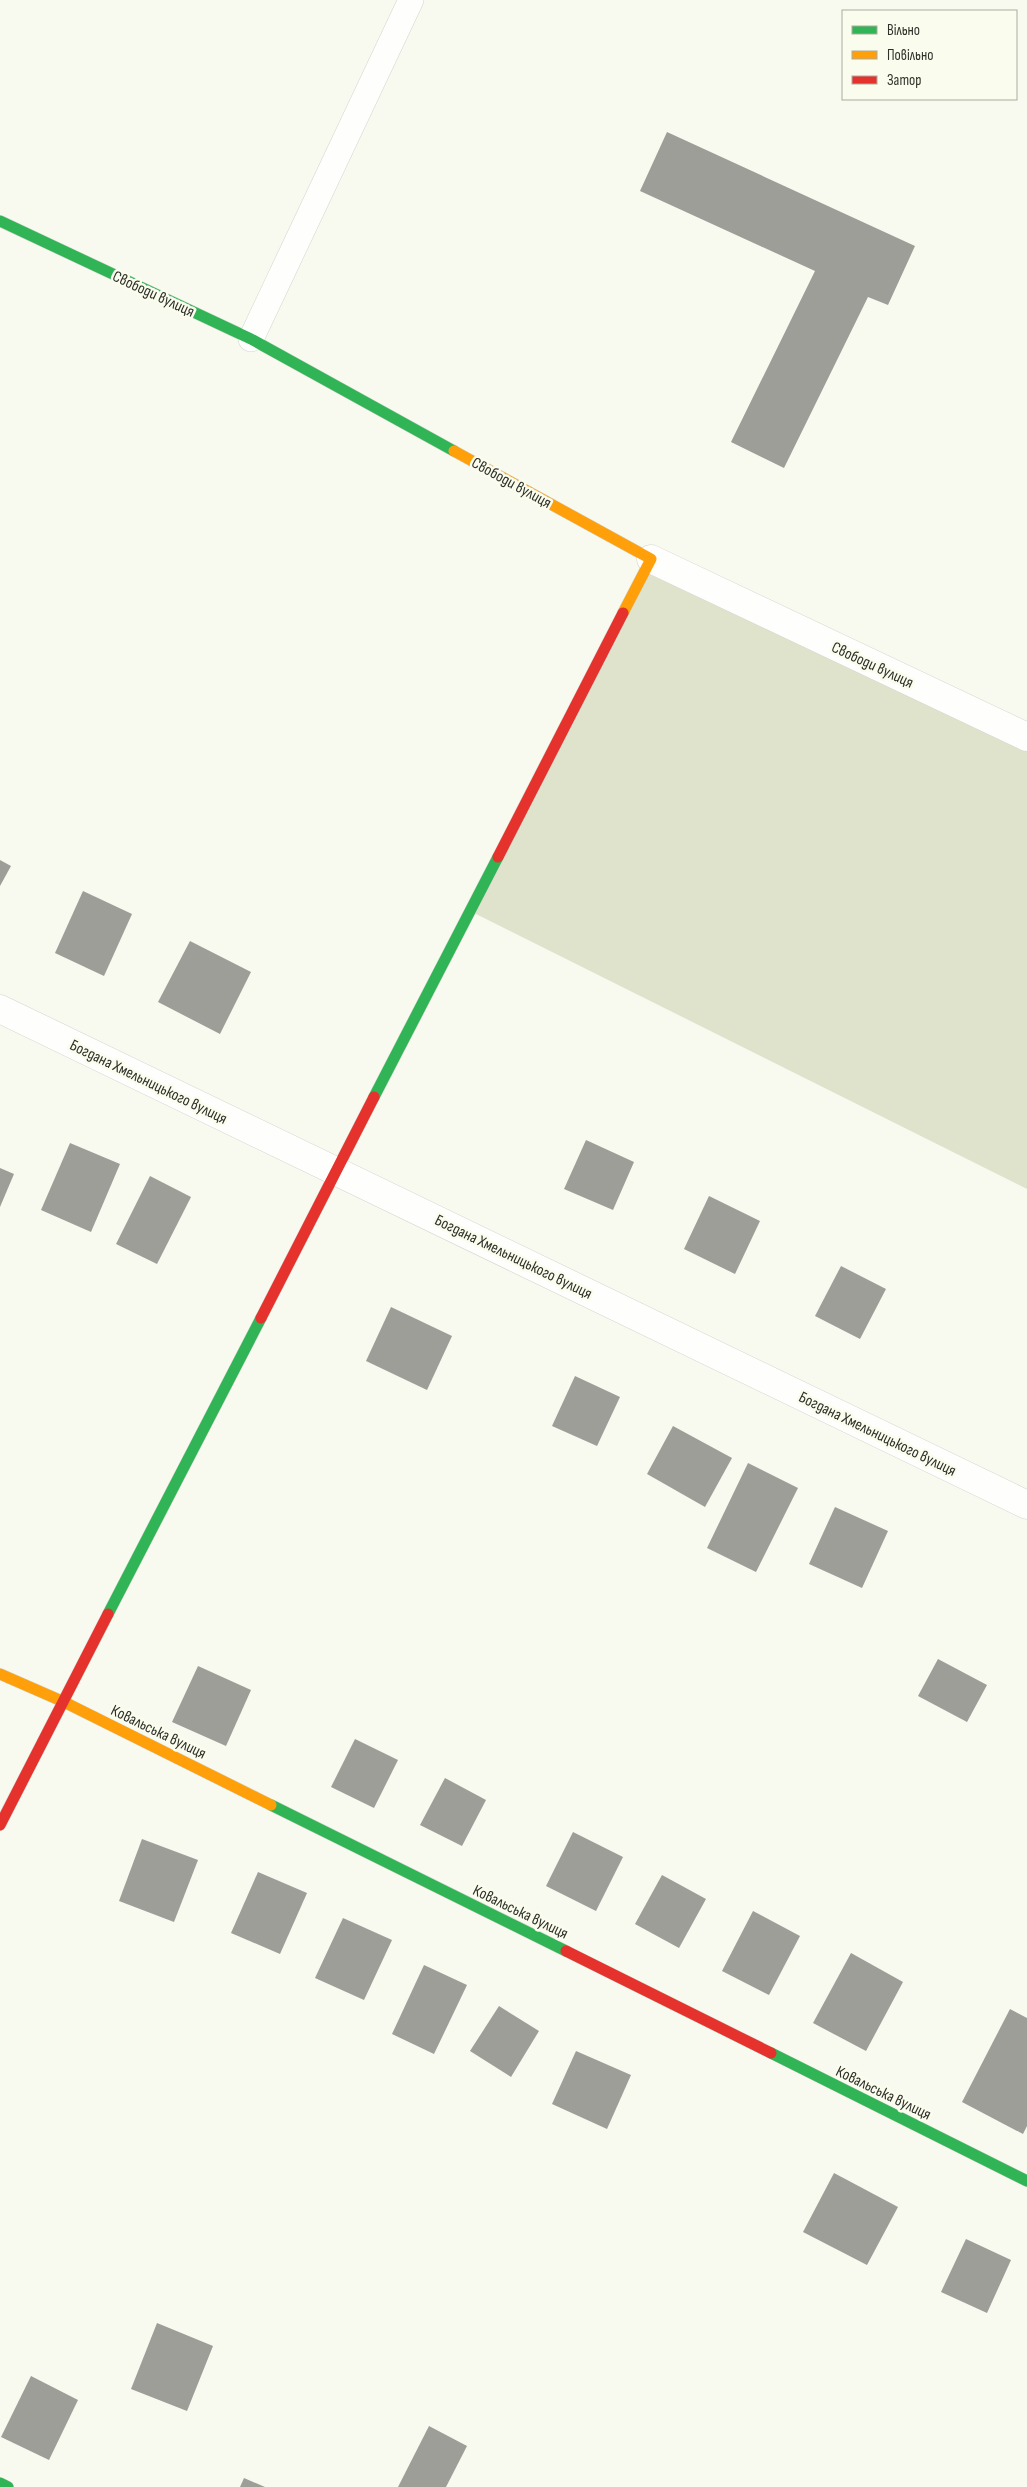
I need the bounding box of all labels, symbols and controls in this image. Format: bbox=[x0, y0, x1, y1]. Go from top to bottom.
legend bbox=[842, 10, 1017, 100]
text: Вільно bbox=[887, 21, 920, 40]
text: Повільно bbox=[887, 46, 933, 65]
text: Затор bbox=[887, 71, 921, 90]
street label: Свободи вулиця bbox=[109, 267, 197, 322]
street label: Свободи вулиця bbox=[468, 454, 554, 513]
street label: Свободи вулиця bbox=[828, 638, 916, 693]
street label: Богдана Хмельницького вулиця bbox=[67, 1036, 230, 1129]
street label: Богдана Хмельницького вулиця bbox=[432, 1211, 595, 1304]
street label: Богдана Хмельницького вулиця bbox=[796, 1388, 959, 1481]
street label: Ковальська вулиця bbox=[108, 1701, 209, 1764]
street label: Ковальська вулиця bbox=[470, 1881, 571, 1944]
street label: Ковальська вулиця bbox=[833, 2062, 934, 2125]

